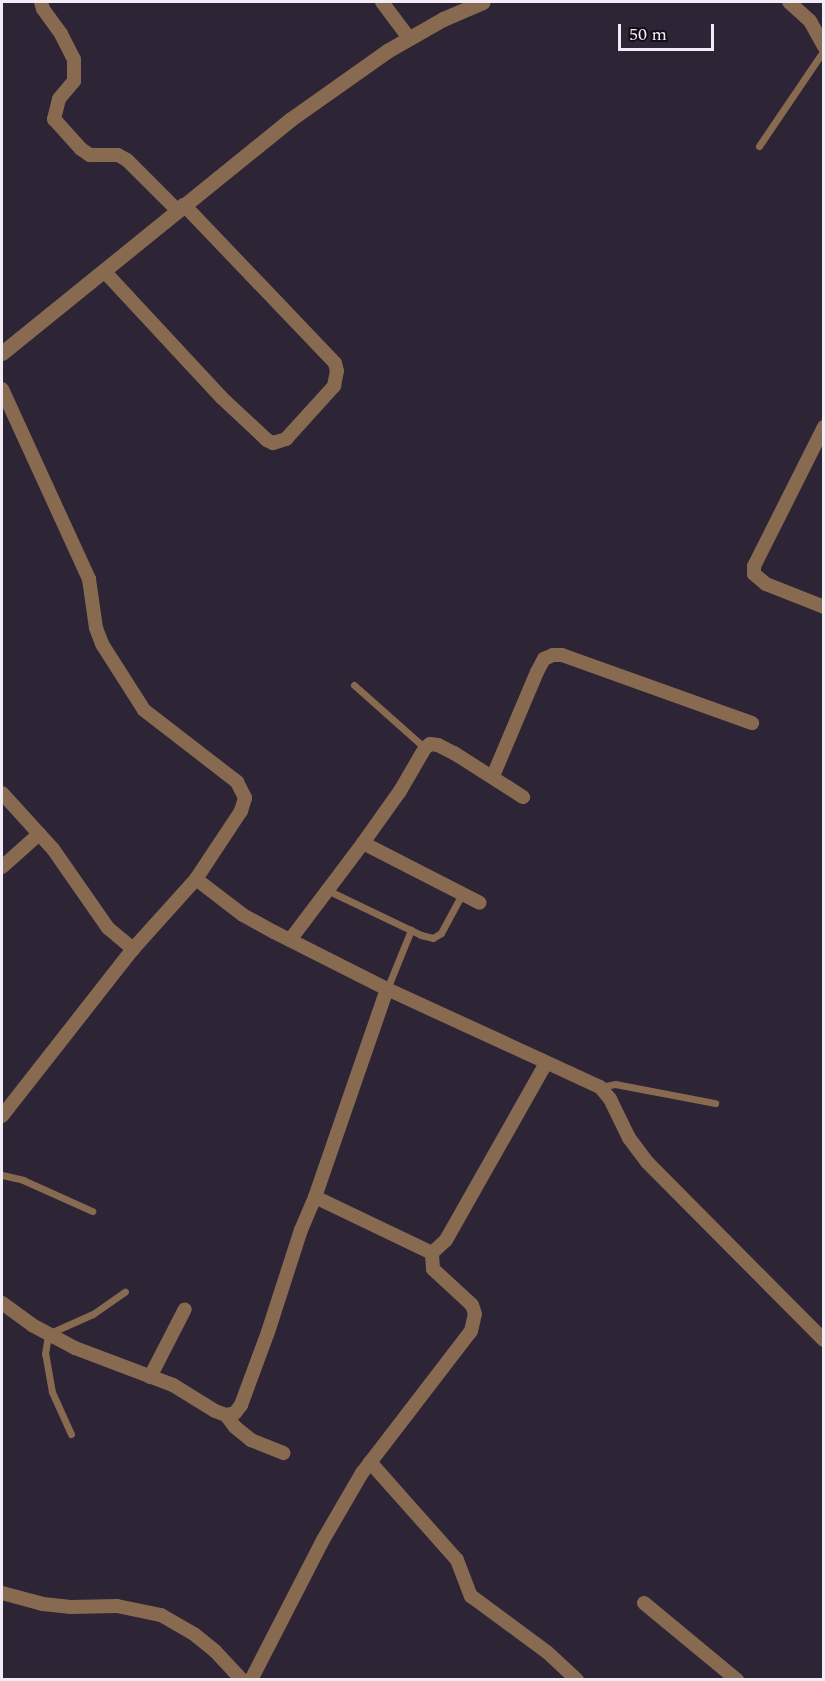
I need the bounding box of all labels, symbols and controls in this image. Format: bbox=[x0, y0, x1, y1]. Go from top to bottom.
scale bar bbox=[621, 12, 717, 50]
text: 50 m bbox=[629, 21, 667, 48]

